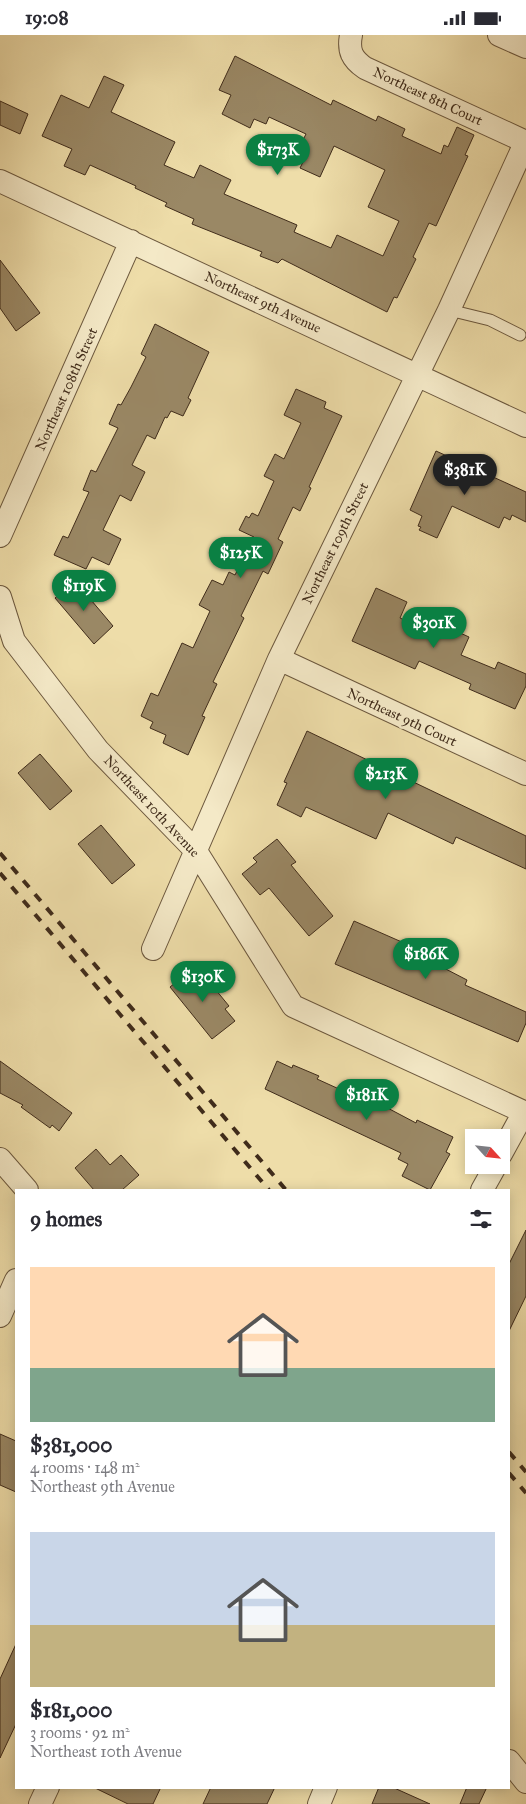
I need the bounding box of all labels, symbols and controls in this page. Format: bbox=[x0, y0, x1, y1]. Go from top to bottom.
text: 19:08 bbox=[25, 6, 69, 29]
street label: Northeast 8th Court bbox=[370, 64, 485, 129]
pin: $173K bbox=[243, 133, 313, 176]
text: $173K bbox=[257, 140, 299, 159]
street label: Northeast 9th Avenue bbox=[202, 268, 324, 337]
street label: Northeast 108th Street bbox=[32, 325, 101, 453]
pin: $381K bbox=[430, 453, 500, 496]
text: $381K bbox=[444, 460, 486, 479]
street label: Northeast 109th Street bbox=[299, 480, 372, 607]
pin: $125K bbox=[206, 537, 276, 579]
text: $125K bbox=[220, 543, 262, 562]
pin: $119K bbox=[49, 569, 119, 612]
text: $119K bbox=[63, 576, 105, 595]
pin: $301K bbox=[399, 607, 469, 649]
text: $301K bbox=[413, 613, 455, 632]
street label: Northeast 9th Court bbox=[344, 685, 459, 750]
street label: Northeast 10th Avenue bbox=[100, 752, 203, 861]
pin: $213K bbox=[351, 757, 421, 800]
text: $213K bbox=[365, 764, 407, 783]
pin: $186K bbox=[391, 937, 461, 980]
text: $186K bbox=[404, 944, 448, 963]
pin: $130K bbox=[168, 961, 238, 1003]
text: $130K bbox=[182, 967, 224, 986]
pin: $181K bbox=[332, 1079, 402, 1121]
text: $181K bbox=[346, 1085, 388, 1104]
north arrow bbox=[465, 1129, 510, 1174]
map controls bbox=[465, 1129, 510, 1174]
icon: filters bbox=[467, 1205, 495, 1233]
text: 9 homes bbox=[30, 1206, 102, 1232]
icon: home bbox=[218, 1300, 308, 1390]
text: $381,000 bbox=[30, 1432, 113, 1458]
text: 4 rooms · 148 m² bbox=[30, 1458, 140, 1477]
text: Northeast 9th Avenue bbox=[30, 1477, 175, 1496]
icon: home bbox=[218, 1565, 308, 1655]
text: $181,000 bbox=[30, 1697, 112, 1723]
text: 3 rooms · 92 m² bbox=[30, 1723, 130, 1742]
text: Northeast 10th Avenue bbox=[30, 1742, 182, 1761]

